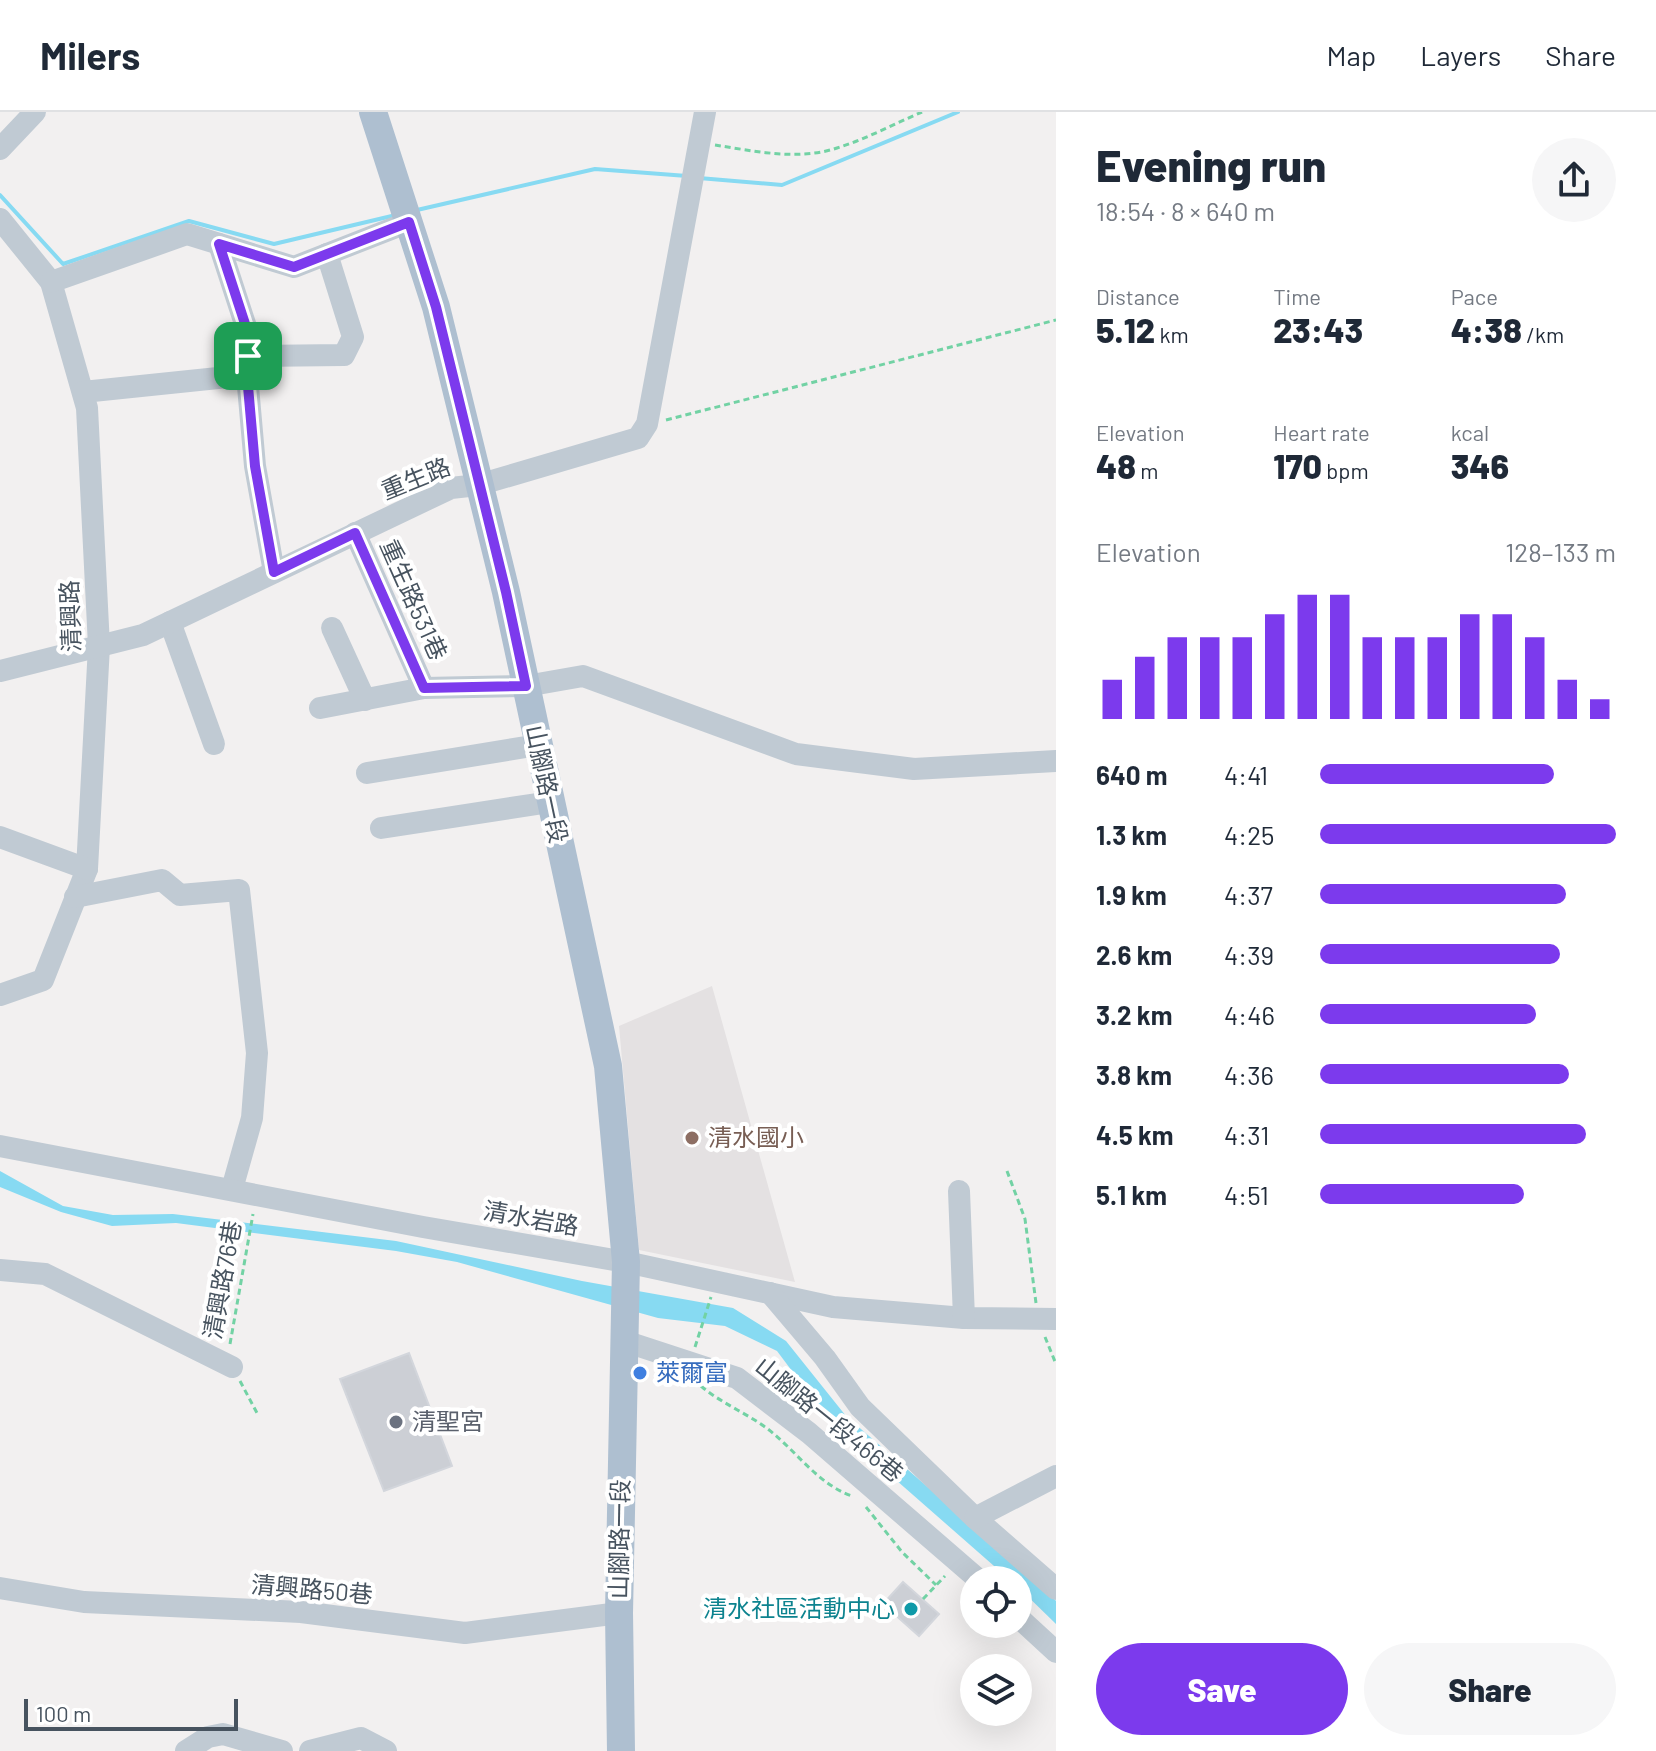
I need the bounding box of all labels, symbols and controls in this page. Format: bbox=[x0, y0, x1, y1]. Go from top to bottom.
text: Milers bbox=[40, 32, 140, 78]
text: Map bbox=[1326, 38, 1376, 72]
text: Layers bbox=[1420, 38, 1501, 72]
text: Share bbox=[1545, 38, 1616, 72]
text: Evening run bbox=[1096, 138, 1326, 191]
button: share bbox=[1532, 138, 1616, 222]
text: 18:54 · 8 × 640 m bbox=[1096, 195, 1275, 226]
text: Distance bbox=[1096, 283, 1180, 309]
text: Time bbox=[1273, 283, 1321, 309]
text: Pace bbox=[1451, 283, 1498, 309]
text: 5.12 bbox=[1096, 309, 1155, 350]
text: 23:43 bbox=[1273, 309, 1363, 350]
text: 4:38 bbox=[1451, 309, 1522, 350]
text: km bbox=[1155, 321, 1189, 347]
text: /km bbox=[1522, 321, 1564, 347]
pin bbox=[214, 322, 282, 390]
icon: arrive bbox=[226, 334, 270, 378]
text: Elevation bbox=[1096, 419, 1185, 445]
text: Heart rate bbox=[1273, 419, 1370, 445]
text: kcal bbox=[1451, 419, 1489, 445]
text: 48 bbox=[1096, 445, 1136, 486]
text: 170 bbox=[1273, 445, 1322, 486]
text: 346 bbox=[1451, 445, 1509, 486]
street label: 重生路 bbox=[377, 451, 454, 505]
text: m bbox=[1136, 457, 1159, 483]
text: bpm bbox=[1322, 457, 1369, 483]
street label: 重生路531巷 bbox=[375, 535, 454, 664]
text: Elevation bbox=[1096, 536, 1201, 567]
text: 128–133 m bbox=[1505, 536, 1616, 567]
street label: 清興路 bbox=[54, 580, 85, 653]
street label: 山腳路一段 bbox=[521, 722, 574, 845]
text: 640 m bbox=[1096, 759, 1167, 790]
text: 4:41 bbox=[1224, 759, 1268, 790]
text: 1.3 km bbox=[1096, 819, 1167, 850]
text: 4:25 bbox=[1224, 819, 1274, 850]
text: 1.9 km bbox=[1096, 879, 1167, 910]
text: 4:37 bbox=[1224, 879, 1273, 910]
text: 2.6 km bbox=[1096, 939, 1172, 970]
text: 4:39 bbox=[1224, 939, 1274, 970]
text: 3.2 km bbox=[1096, 999, 1172, 1030]
text: 4:46 bbox=[1224, 999, 1275, 1030]
text: 3.8 km bbox=[1096, 1059, 1172, 1090]
text: 4:36 bbox=[1224, 1059, 1274, 1090]
text: 4.5 km bbox=[1096, 1119, 1174, 1150]
text: 4:31 bbox=[1224, 1119, 1269, 1150]
place label: 清水國小 bbox=[708, 1122, 804, 1151]
marker: 清水國小 bbox=[683, 1129, 701, 1147]
text: 5.1 km bbox=[1096, 1179, 1167, 1210]
text: 4:51 bbox=[1224, 1179, 1269, 1210]
street label: 清水岩路 bbox=[481, 1195, 581, 1240]
street label: 清興路76巷 bbox=[197, 1218, 246, 1341]
street label: 山腳路一段466巷 bbox=[750, 1350, 910, 1487]
place label: 萊爾富 bbox=[656, 1357, 728, 1386]
marker: 萊爾富 bbox=[631, 1364, 649, 1382]
place label: 清聖宮 bbox=[412, 1406, 484, 1435]
marker: 清聖宮 bbox=[387, 1413, 405, 1431]
street label: 山腳路一段 bbox=[603, 1479, 634, 1599]
map controls bbox=[960, 1566, 1032, 1726]
button: locate bbox=[960, 1566, 1032, 1638]
street label: 清興路50巷 bbox=[250, 1569, 374, 1608]
place label: 清水社區活動中心 bbox=[703, 1593, 895, 1622]
marker: 清水社區活動中心 bbox=[902, 1600, 920, 1618]
button: Save bbox=[1096, 1643, 1348, 1735]
button: Share bbox=[1364, 1643, 1616, 1735]
button: layers bbox=[960, 1654, 1032, 1726]
scale bar bbox=[24, 1695, 238, 1731]
text: 100 m bbox=[36, 1700, 91, 1726]

